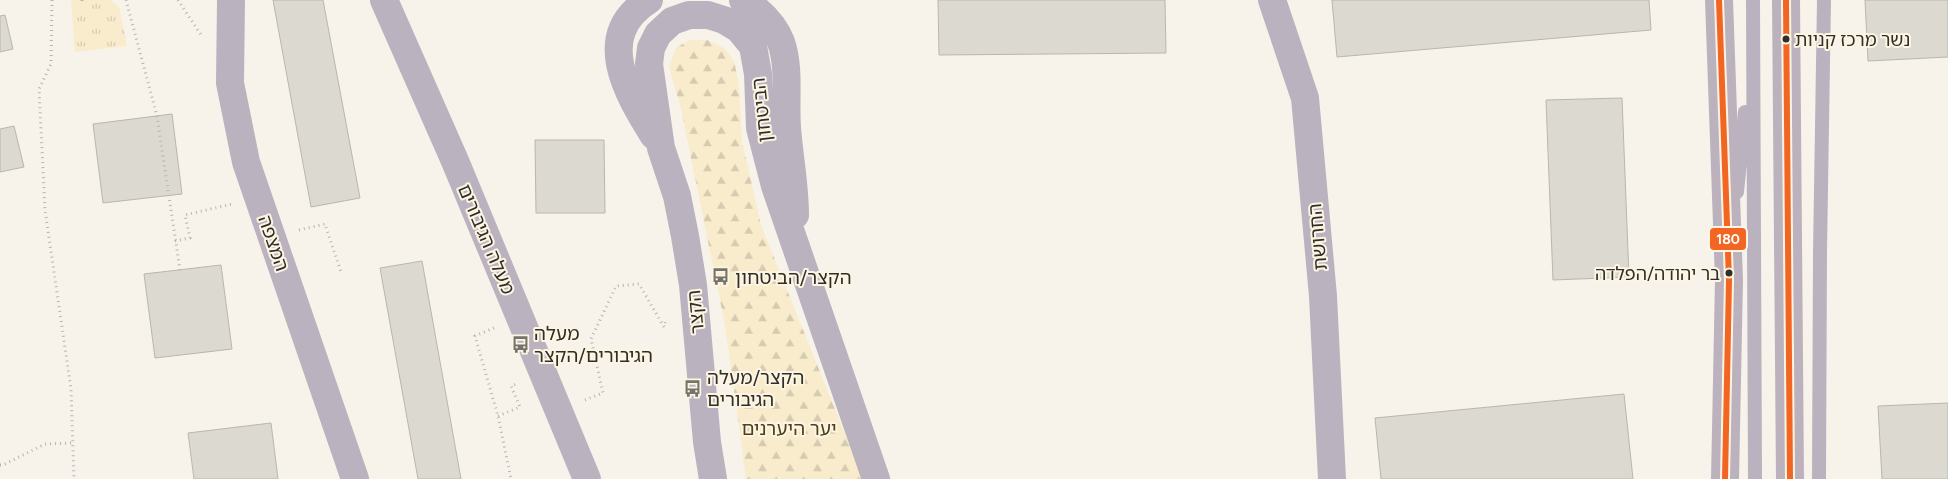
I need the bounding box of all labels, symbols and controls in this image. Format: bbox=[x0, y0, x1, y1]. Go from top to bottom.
place label: נשר מרכז קניות bbox=[1795, 29, 1910, 51]
marker: נשר מרכז קניות bbox=[1781, 34, 1791, 44]
street label: הביטחון bbox=[747, 77, 776, 143]
street label: מעלה הגיבורים bbox=[453, 181, 520, 298]
street label: החרושת bbox=[1303, 203, 1332, 271]
street label: המצפה bbox=[253, 212, 294, 274]
line badge: 180 bbox=[1709, 227, 1747, 251]
text: 180 bbox=[1716, 231, 1740, 248]
place label: בר יהודה/הפלדה bbox=[1595, 263, 1720, 285]
place label: הקצר/הביטחון bbox=[735, 266, 852, 289]
bus stop icon: הקצר/הביטחון bbox=[711, 267, 731, 287]
marker: בר יהודה/הפלדה bbox=[1724, 268, 1734, 278]
street label: הקצר bbox=[682, 289, 709, 335]
place label: מעלה הגיבורים/הקצר bbox=[534, 322, 653, 367]
bus stop icon: מעלה הגיבורים/הקצר bbox=[510, 334, 530, 354]
place label: הקצר/מעלה הגיבורים bbox=[707, 366, 804, 411]
bus stop icon: הקצר/מעלה הגיבורים bbox=[683, 378, 703, 398]
park label: יער היערנים bbox=[741, 417, 837, 440]

